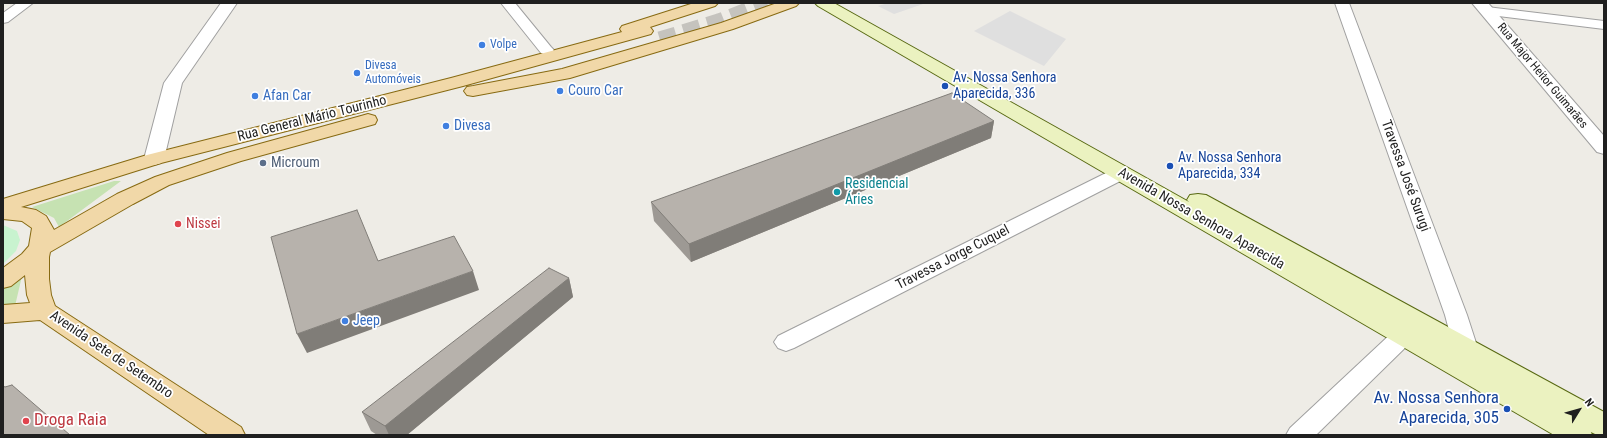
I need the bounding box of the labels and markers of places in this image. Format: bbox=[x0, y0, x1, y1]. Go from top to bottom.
place label: Volpe bbox=[490, 38, 517, 52]
marker: Volpe bbox=[477, 40, 487, 50]
place label: Divesa Automóveis bbox=[365, 59, 421, 87]
marker: Divesa Automóveis bbox=[352, 68, 362, 78]
place label: Av. Nossa Senhora Aparecida, 336 bbox=[953, 70, 1056, 102]
marker: Av. Nossa Senhora Aparecida, 336 bbox=[940, 81, 950, 91]
place label: Couro Car bbox=[568, 83, 623, 99]
marker: Couro Car bbox=[555, 86, 565, 96]
place label: Afan Car bbox=[263, 88, 311, 104]
marker: Afan Car bbox=[250, 91, 260, 101]
place label: Divesa bbox=[454, 118, 491, 134]
marker: Divesa bbox=[441, 121, 451, 131]
place label: Av. Nossa Senhora Aparecida, 334 bbox=[1178, 150, 1281, 182]
place label: Microum bbox=[271, 155, 320, 171]
marker: Microum bbox=[258, 158, 268, 168]
marker: Av. Nossa Senhora Aparecida, 334 bbox=[1165, 161, 1175, 171]
place label: Residencial Áries bbox=[845, 176, 908, 208]
marker: Residencial Áries bbox=[832, 187, 842, 197]
place label: Nissei bbox=[186, 216, 220, 232]
marker: Nissei bbox=[173, 219, 183, 229]
place label: Jeep bbox=[353, 313, 380, 329]
marker: Jeep bbox=[340, 316, 350, 326]
place label: Av. Nossa Senhora Aparecida, 305 bbox=[1373, 389, 1499, 429]
marker: Av. Nossa Senhora Aparecida, 305 bbox=[1502, 404, 1512, 414]
place label: Droga Raia bbox=[34, 411, 107, 431]
marker: Droga Raia bbox=[21, 416, 31, 426]

